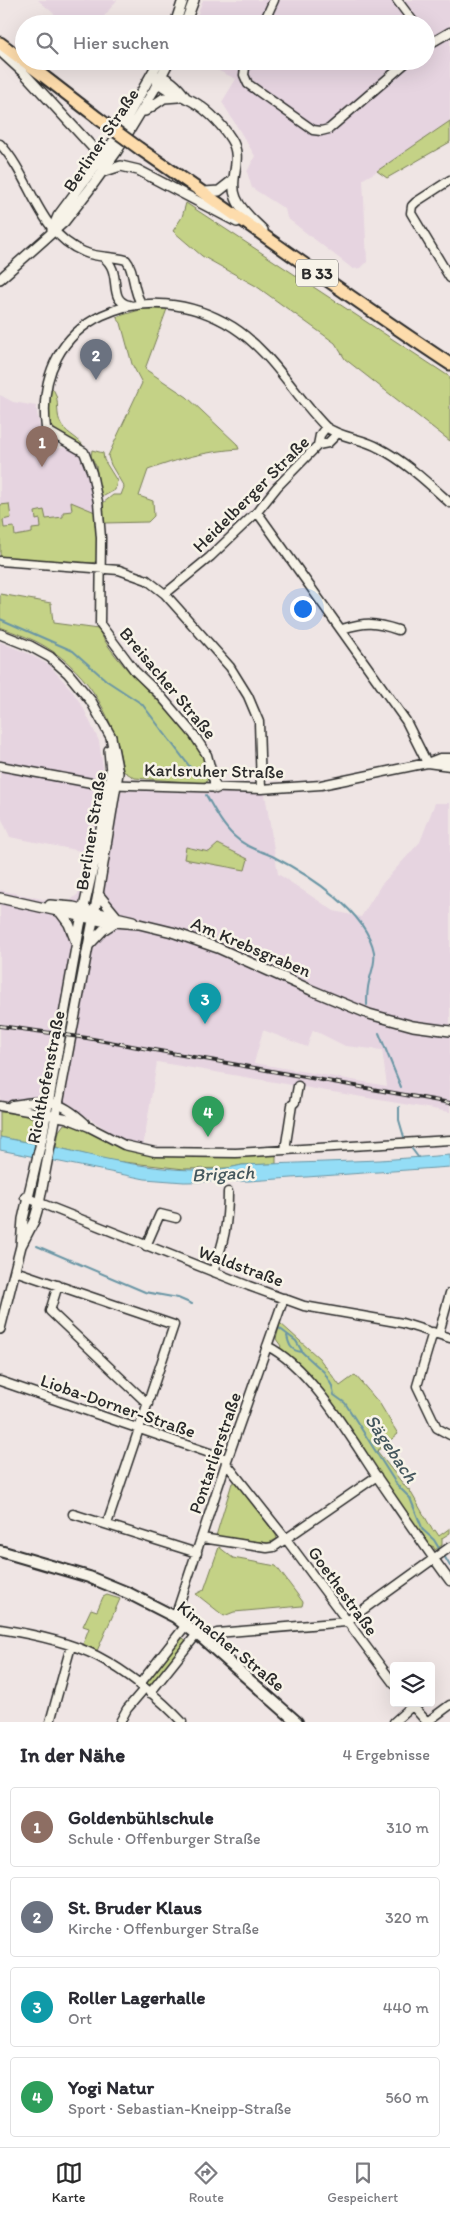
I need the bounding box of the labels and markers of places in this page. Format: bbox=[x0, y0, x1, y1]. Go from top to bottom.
pin: 2 bbox=[80, 339, 112, 380]
pin: 1 bbox=[26, 426, 58, 467]
pin: 3 bbox=[189, 983, 221, 1024]
pin: 4 bbox=[192, 1096, 224, 1137]

